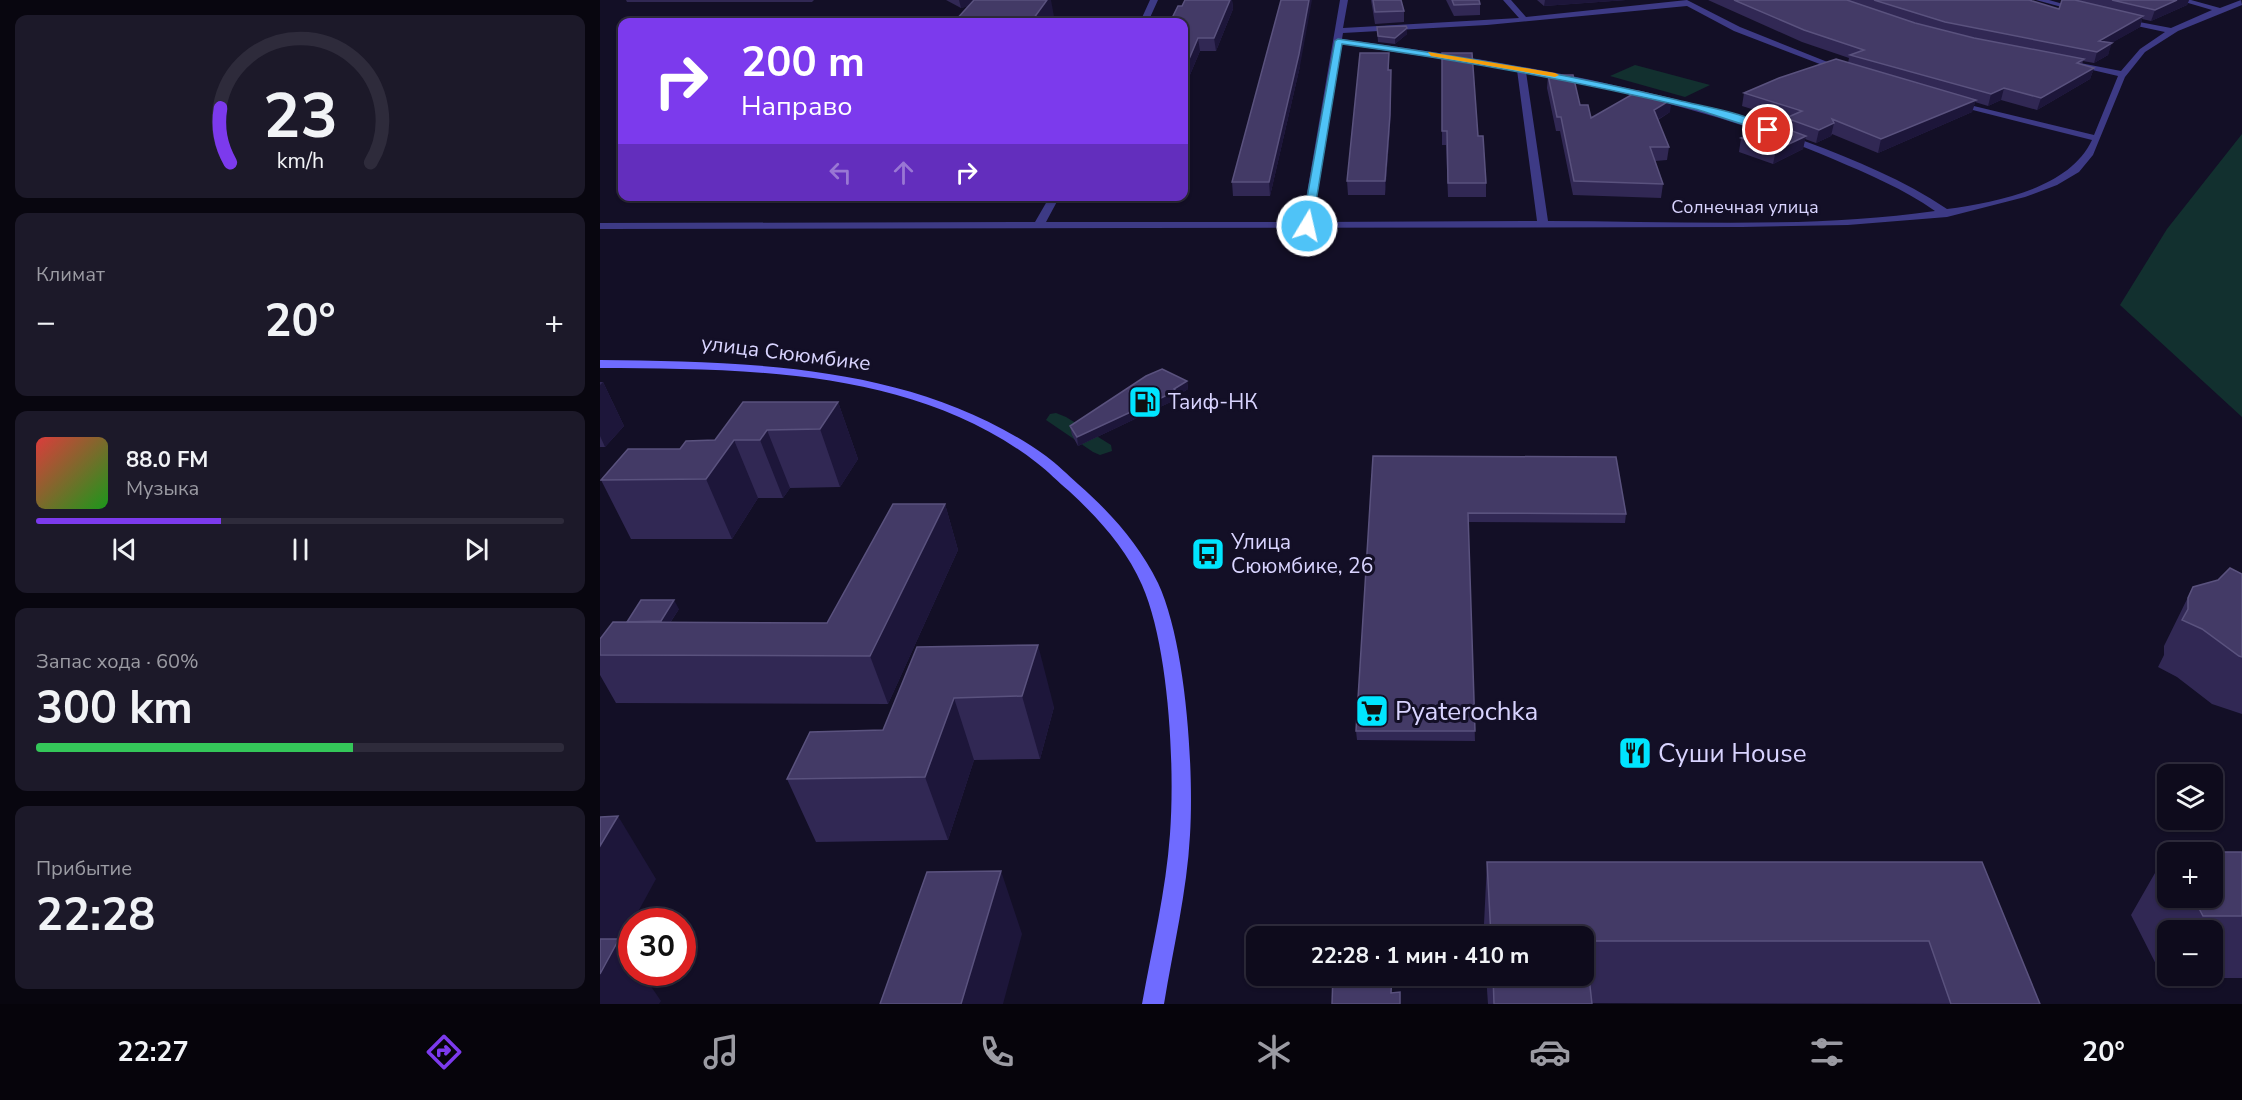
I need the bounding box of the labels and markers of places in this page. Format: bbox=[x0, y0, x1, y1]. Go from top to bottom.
pin bbox=[1742, 104, 1793, 155]
fuel station icon: Таиф-НК bbox=[1127, 384, 1163, 420]
place label: Таиф-НК bbox=[1168, 388, 1258, 416]
place label: Улица Сююмбике, 26 bbox=[1230, 528, 1373, 580]
bus stop icon: Улица Сююмбике, 26 bbox=[1190, 536, 1226, 572]
supermarket icon: Pyaterochka bbox=[1354, 693, 1390, 729]
place label: Pyaterochka bbox=[1395, 694, 1538, 729]
restaurant icon: Суши House bbox=[1617, 735, 1653, 771]
place label: Суши House bbox=[1658, 736, 1807, 771]

